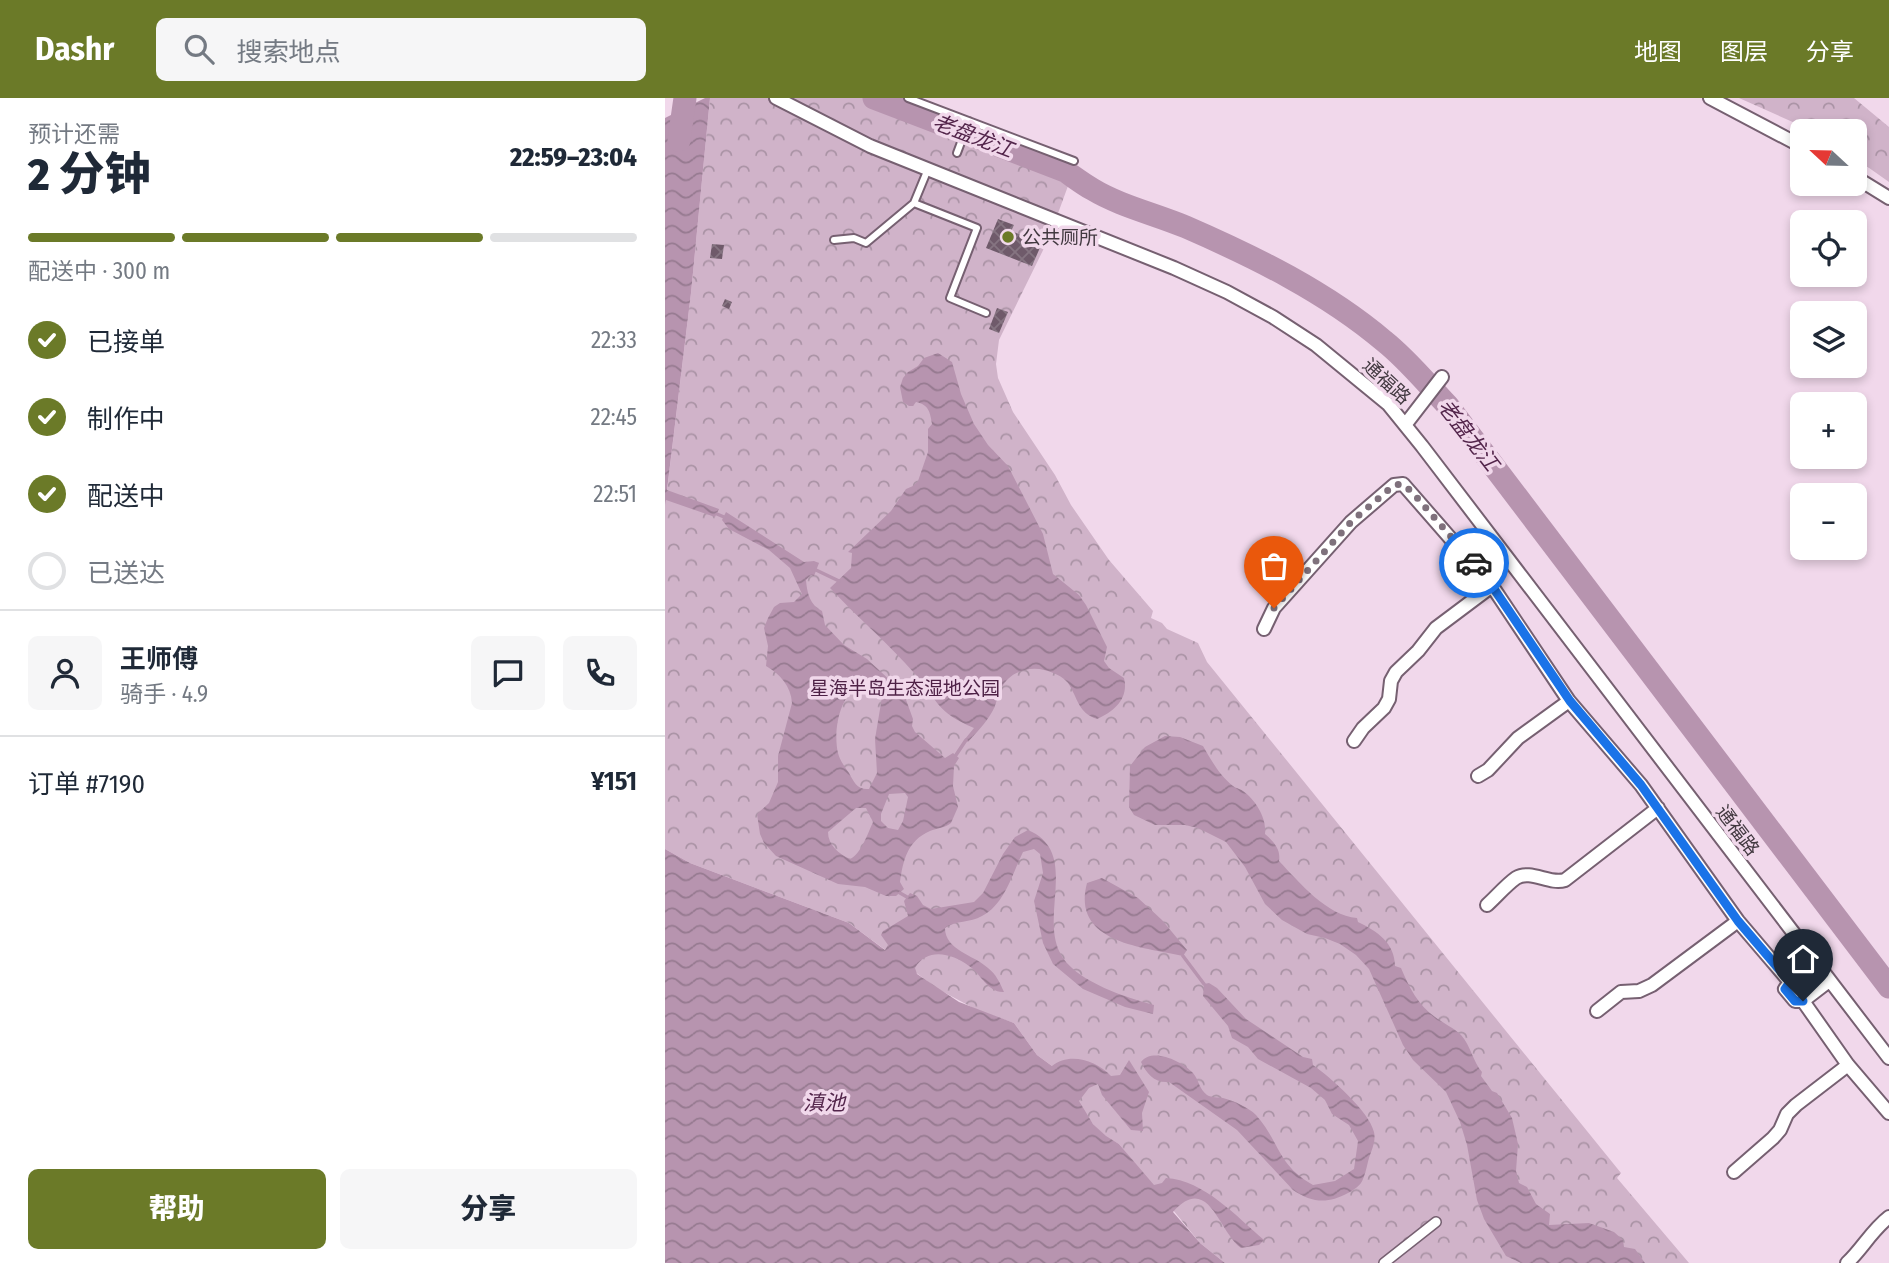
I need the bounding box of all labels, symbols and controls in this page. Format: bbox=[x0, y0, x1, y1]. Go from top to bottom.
search box bbox=[156, 18, 646, 81]
text: Dashr bbox=[35, 29, 114, 69]
icon: search bbox=[180, 30, 218, 68]
text: 搜索地点 bbox=[236, 37, 340, 68]
text: 地图 bbox=[1634, 38, 1682, 66]
text: 图层 bbox=[1720, 38, 1768, 66]
text: 分享 bbox=[1806, 38, 1854, 66]
water label: 老盘龙江 bbox=[929, 109, 1019, 164]
north arrow bbox=[1790, 119, 1867, 196]
map controls bbox=[1790, 119, 1867, 560]
text: 预计还需 bbox=[28, 120, 120, 148]
text: 22:59–23:04 bbox=[510, 142, 637, 173]
text: 2 分钟 bbox=[28, 147, 151, 202]
button: locate bbox=[1790, 210, 1867, 287]
place label: 公共厕所 bbox=[1022, 226, 1098, 249]
marker: 公共厕所 bbox=[1000, 229, 1016, 245]
text: 配送中 · 300 m bbox=[28, 257, 170, 285]
button: layers bbox=[1790, 301, 1867, 378]
icon: check bbox=[28, 321, 66, 359]
text: 22:33 bbox=[591, 326, 637, 354]
text: 已接单 bbox=[87, 327, 165, 358]
street label: 通福路 bbox=[1358, 354, 1415, 409]
button: + bbox=[1790, 392, 1867, 469]
water label: 老盘龙江 bbox=[1432, 394, 1505, 478]
icon: check bbox=[28, 398, 66, 436]
text: 22:45 bbox=[590, 403, 637, 431]
text: 制作中 bbox=[87, 404, 165, 435]
icon: check bbox=[28, 475, 66, 513]
text: 22:51 bbox=[593, 480, 637, 508]
text: 配送中 bbox=[87, 481, 165, 512]
button: − bbox=[1790, 483, 1867, 560]
courier bbox=[1439, 528, 1509, 598]
pin bbox=[1244, 536, 1304, 608]
icon: car bbox=[1455, 544, 1493, 582]
icon: bag bbox=[1255, 547, 1293, 585]
text: 已送达 bbox=[87, 558, 165, 589]
button: person bbox=[28, 636, 102, 710]
button: chat bbox=[471, 636, 545, 710]
button: phone bbox=[563, 636, 637, 710]
text: 王师傅 bbox=[120, 644, 198, 675]
park label: 星海半岛生态湿地公园 bbox=[810, 677, 1000, 700]
text: 骑手 · 4.9 bbox=[120, 680, 208, 708]
text: ¥151 bbox=[591, 766, 637, 797]
text: 订单 #7190 bbox=[28, 769, 145, 800]
street label: 通福路 bbox=[1711, 801, 1764, 860]
pin bbox=[1773, 929, 1833, 1001]
icon: home bbox=[1784, 940, 1822, 978]
water label: 滇池 bbox=[803, 1090, 847, 1116]
button: 帮助 bbox=[28, 1169, 326, 1249]
button: 分享 bbox=[340, 1169, 637, 1249]

